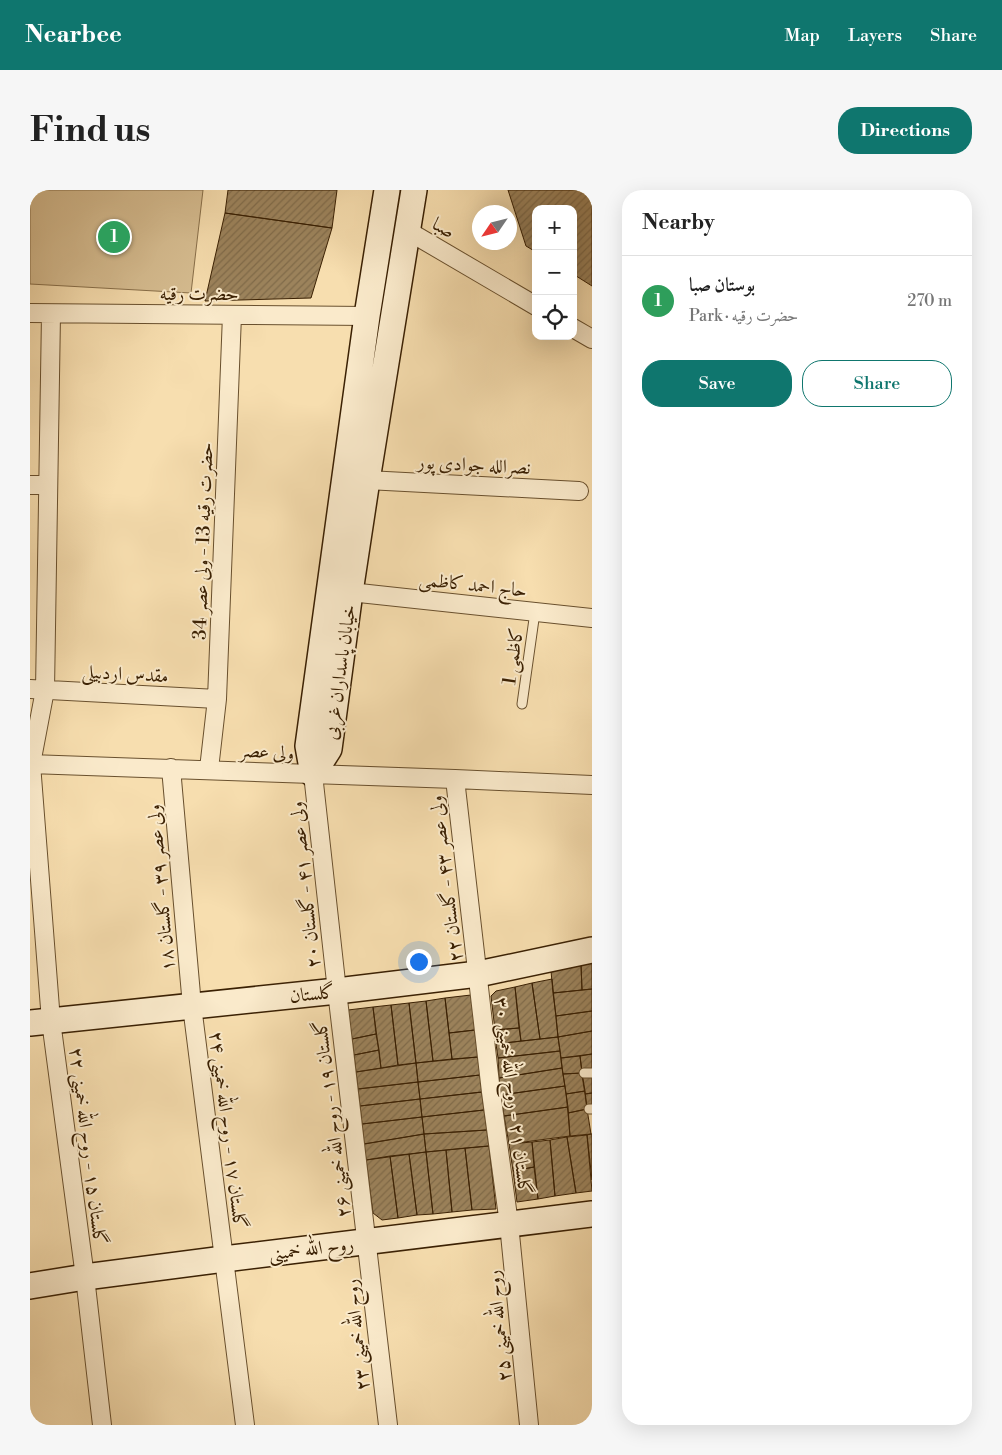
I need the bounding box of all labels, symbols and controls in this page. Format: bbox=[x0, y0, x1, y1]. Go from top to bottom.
text: Nearbee bbox=[25, 20, 122, 50]
text: Map bbox=[785, 24, 820, 47]
text: Layers bbox=[848, 24, 902, 47]
text: Share bbox=[930, 24, 977, 47]
button: Directions bbox=[838, 107, 972, 154]
text: Find us bbox=[30, 109, 150, 152]
north arrow bbox=[472, 205, 517, 250]
map controls bbox=[532, 205, 577, 340]
button: + bbox=[532, 205, 577, 250]
text: Nearby bbox=[642, 210, 715, 236]
street label: صبا bbox=[428, 212, 459, 244]
pin: 1 bbox=[98, 218, 130, 256]
button: − bbox=[532, 250, 577, 295]
text: بوستان صبا bbox=[689, 273, 755, 297]
street label: حضرت رقیه bbox=[159, 282, 239, 306]
text: 1 bbox=[654, 291, 662, 311]
text: 270 m bbox=[907, 291, 952, 311]
button: locate bbox=[532, 295, 577, 340]
text: Park · حضرت رقیه bbox=[689, 306, 798, 326]
button: Save bbox=[642, 360, 792, 407]
button: Share bbox=[802, 360, 952, 407]
street label: حضرت رقیه 13 - ولی عصر 34 bbox=[188, 442, 218, 640]
street label: نصرالله جوادی پور bbox=[415, 450, 531, 481]
street label: حاج احمد کاظمی bbox=[417, 567, 528, 608]
street label: خیابان پاسداران غربی bbox=[319, 603, 363, 742]
street label: کاظمی 1 bbox=[497, 626, 530, 686]
street label: مقدس اردبیلی bbox=[81, 660, 169, 690]
street label: ولی عصر bbox=[237, 738, 295, 765]
street label: ولی عصر ۴۳ - گلستان ۲۲ bbox=[424, 794, 468, 963]
street label: ولی عصر ۴۱ - گلستان ۲۰ bbox=[284, 800, 326, 969]
street label: ولی عصر ۳۹ - گلستان ۱۸ bbox=[142, 803, 180, 972]
your location bbox=[406, 949, 432, 975]
street label: گلستان bbox=[288, 980, 336, 1008]
street label: گلستان ۲۱ - روح الله خمینی ۳۰ bbox=[484, 995, 540, 1197]
street label: گلستان ۱۹ - روح الله خمینی ۲۶ bbox=[305, 1018, 361, 1220]
street label: گلستان ۱۷ - روح الله خمینی ۲۴ bbox=[199, 1029, 255, 1231]
street label: گلستان ۱۵ - روح الله خمینی ۲۲ bbox=[59, 1045, 115, 1247]
street label: روح الله خمینی bbox=[267, 1229, 356, 1271]
street label: روح الله خمینی ۲۵ bbox=[478, 1268, 522, 1383]
street label: روح الله خمینی ۲۳ bbox=[336, 1277, 380, 1392]

